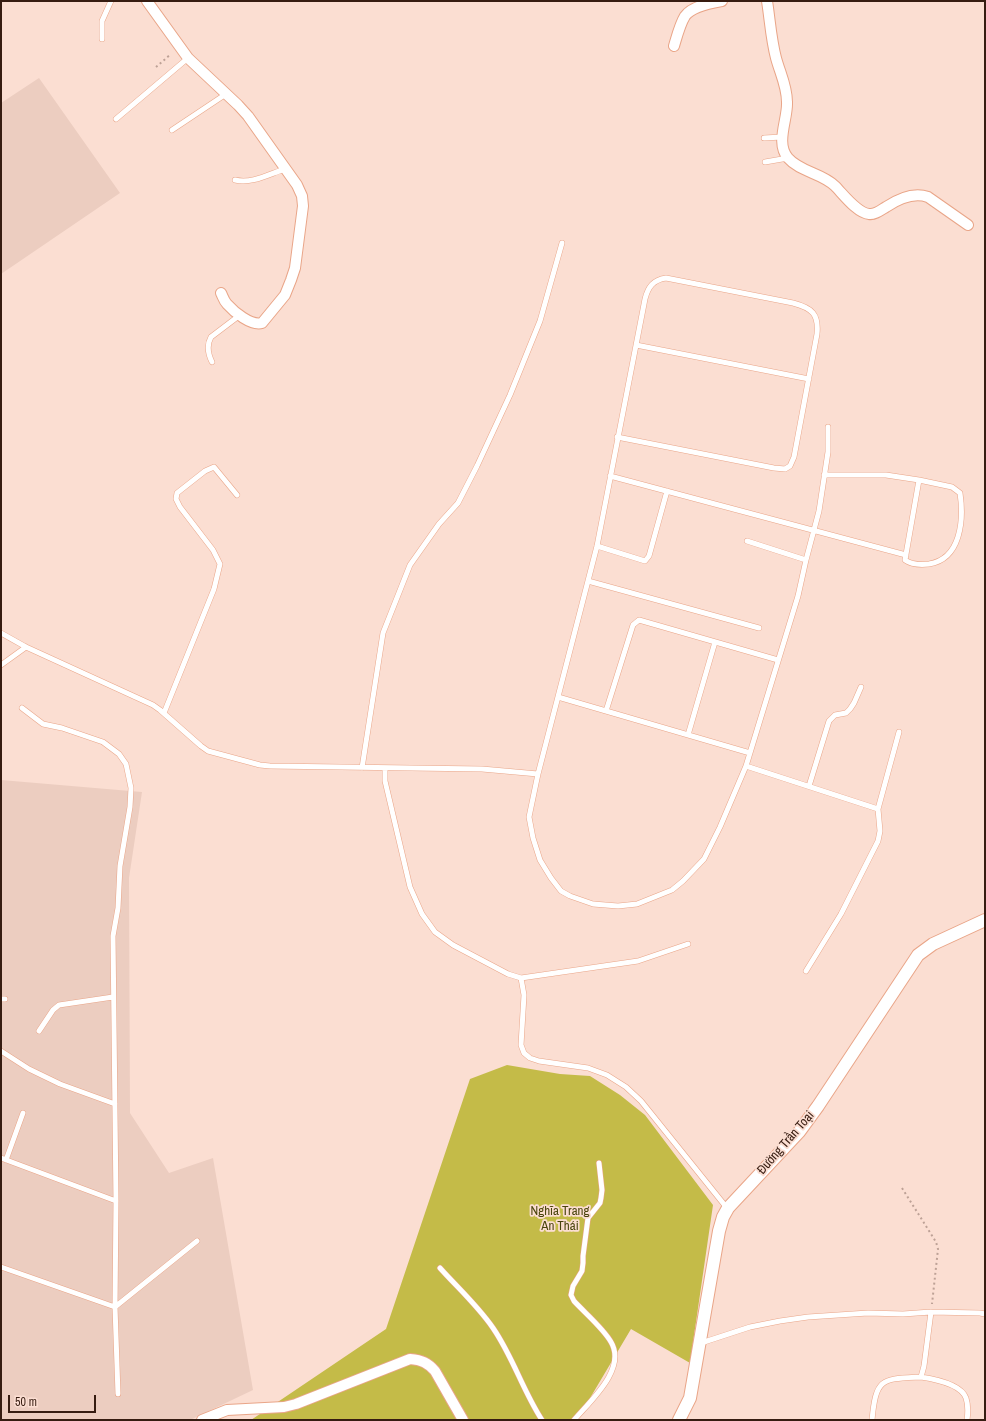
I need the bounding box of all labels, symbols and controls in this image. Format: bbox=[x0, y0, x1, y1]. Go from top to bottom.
street label: Đường Trần Toại bbox=[754, 1108, 818, 1178]
park label: Nghĩa Trang An Thái bbox=[531, 1204, 589, 1235]
scale bar bbox=[10, 1387, 98, 1413]
text: 50 m bbox=[15, 1394, 37, 1410]

